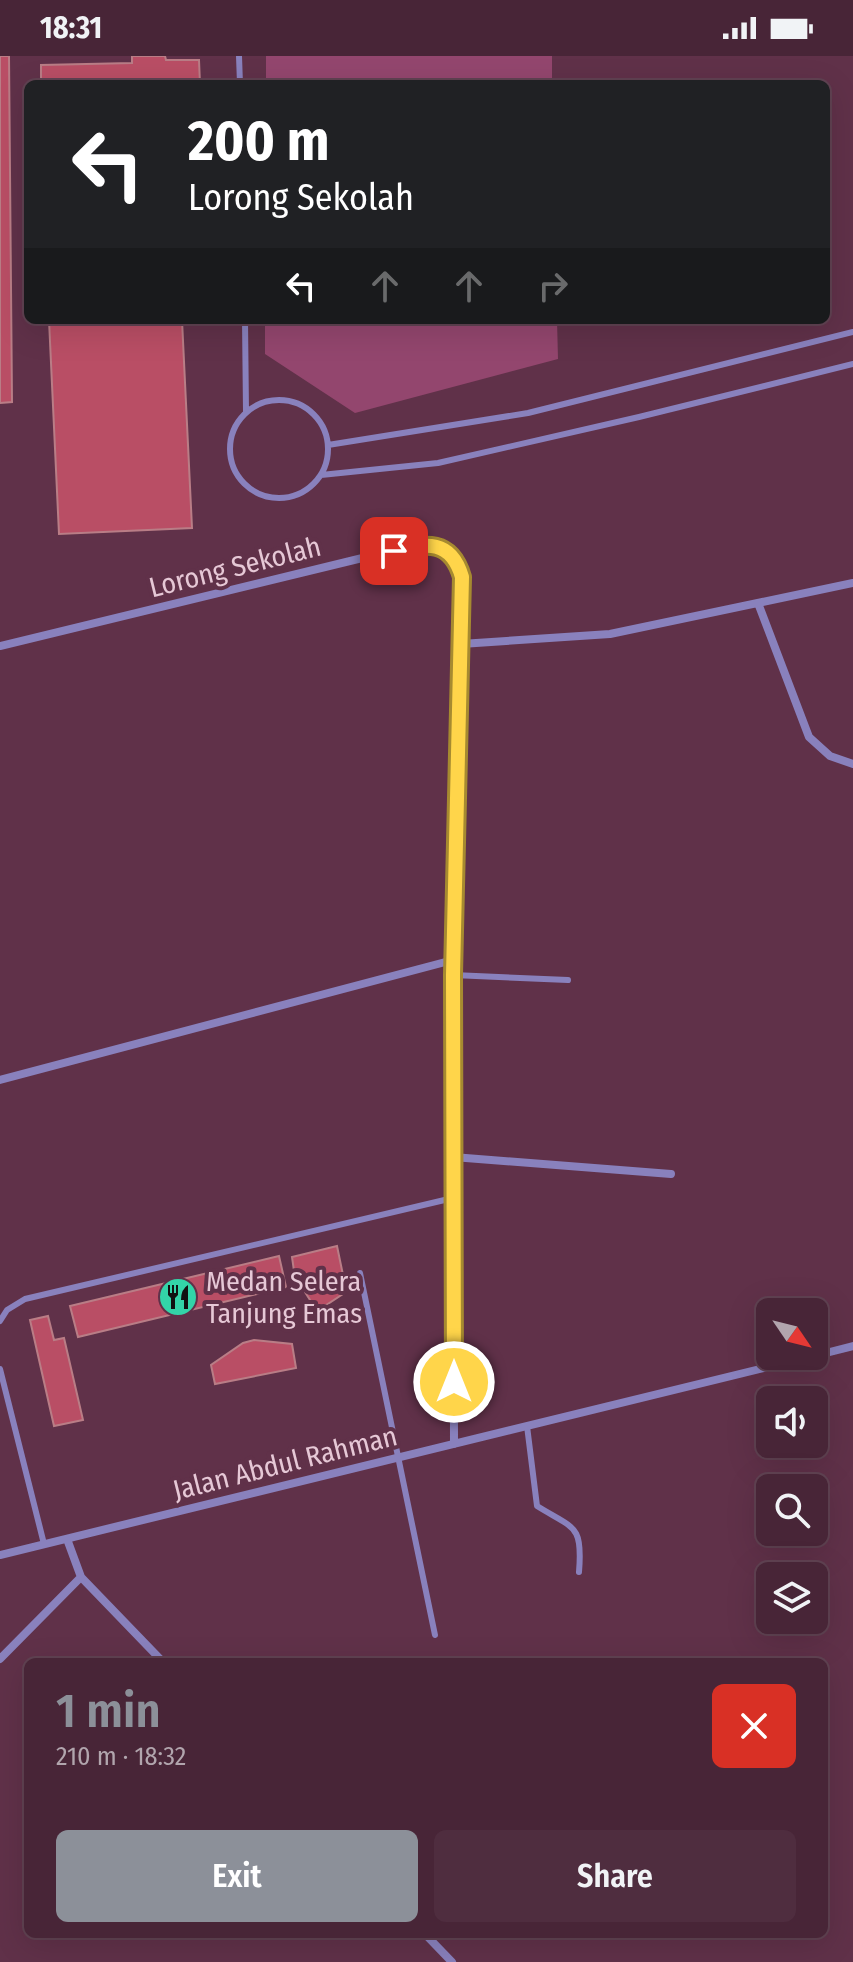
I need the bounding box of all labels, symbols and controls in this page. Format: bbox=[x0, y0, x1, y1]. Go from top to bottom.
text: 18:31 bbox=[40, 10, 102, 46]
text: 200 m bbox=[188, 108, 329, 175]
icon: left bbox=[56, 112, 160, 216]
text: Lorong Sekolah bbox=[188, 176, 414, 220]
icon: left bbox=[279, 264, 323, 308]
icon: ahead bbox=[363, 264, 407, 308]
icon: ahead bbox=[447, 264, 491, 308]
icon: right bbox=[531, 264, 575, 308]
pin bbox=[360, 517, 428, 585]
icon: arrive bbox=[372, 529, 416, 573]
street label: Lorong Sekolah bbox=[146, 530, 324, 604]
place label: Medan Selera Tanjung Emas bbox=[206, 1265, 362, 1330]
restaurant icon: Medan Selera Tanjung Emas bbox=[157, 1276, 199, 1318]
north arrow bbox=[756, 1298, 828, 1370]
map controls bbox=[756, 1298, 828, 1634]
position arrow bbox=[412, 1340, 496, 1424]
button: sound bbox=[756, 1386, 828, 1458]
street label: Jalan Abdul Rahman bbox=[169, 1419, 401, 1507]
button: search bbox=[756, 1474, 828, 1546]
button: layers bbox=[756, 1562, 828, 1634]
text: 1 min bbox=[56, 1682, 161, 1740]
button: close bbox=[712, 1684, 796, 1768]
text: 210 m · 18:32 bbox=[56, 1741, 186, 1772]
button: Exit bbox=[56, 1830, 418, 1922]
button: Share bbox=[434, 1830, 796, 1922]

